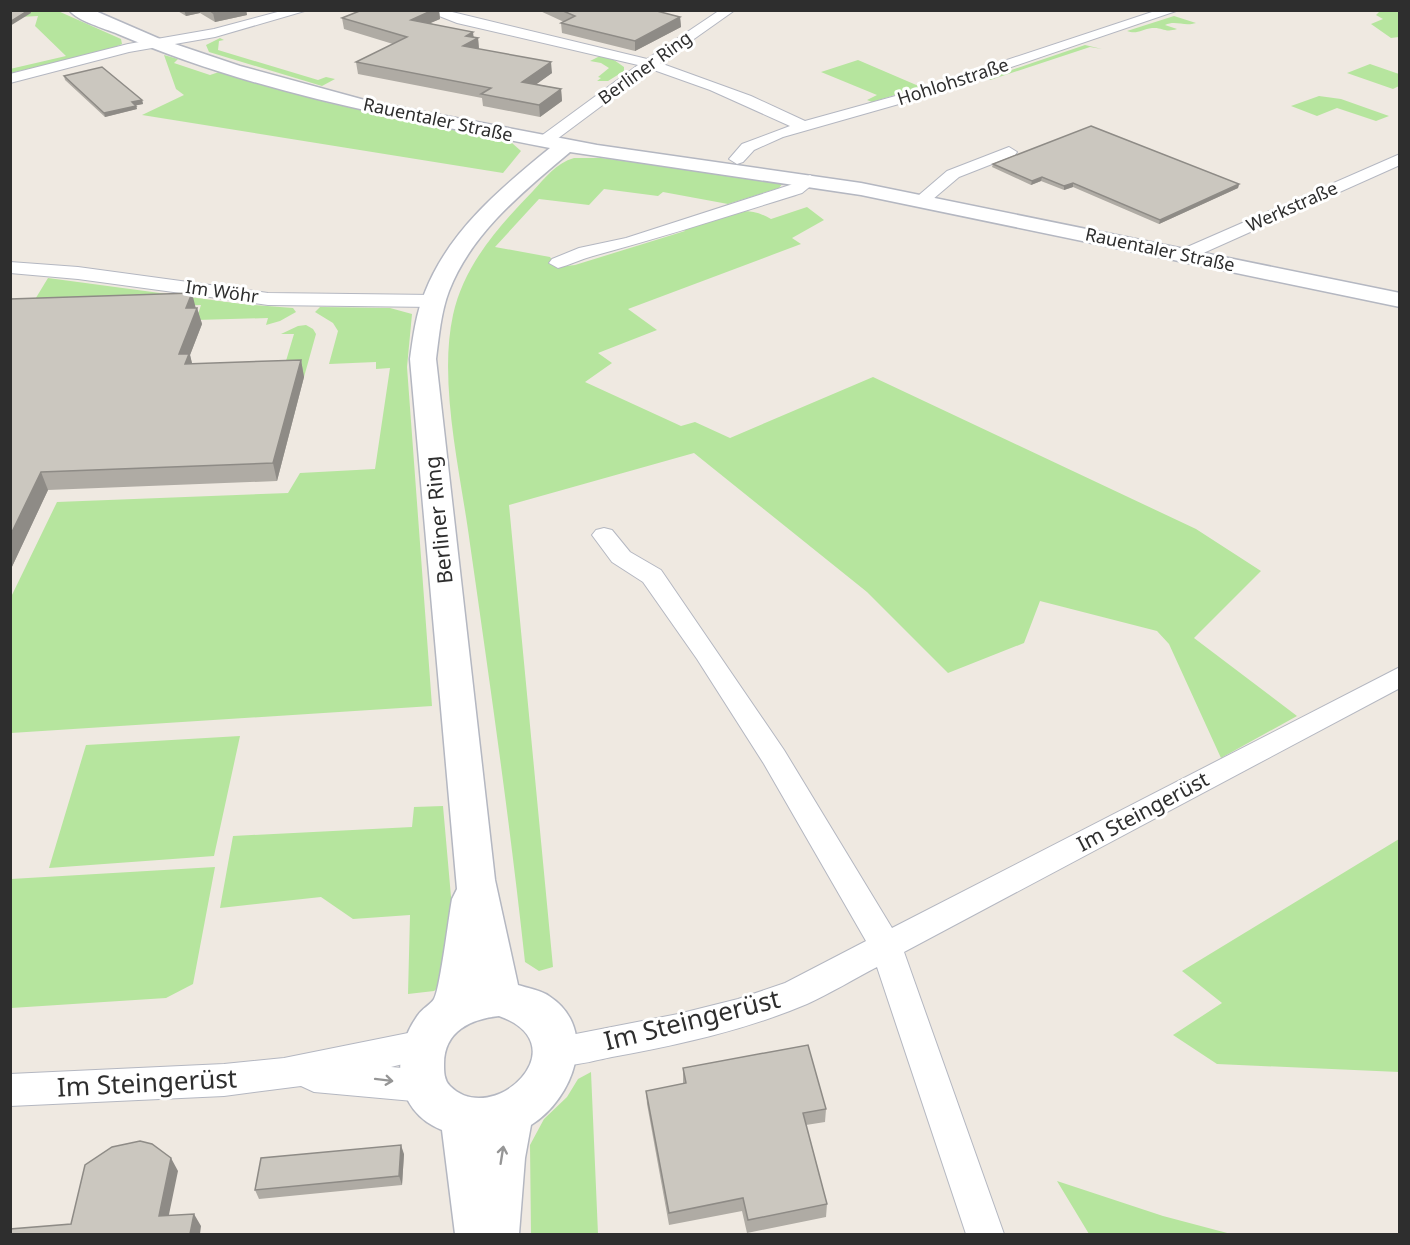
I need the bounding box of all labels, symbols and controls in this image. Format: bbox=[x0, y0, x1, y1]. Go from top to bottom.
street label: Berliner Ring bbox=[593, 25, 696, 109]
street label: Hohlohstraße bbox=[894, 52, 1011, 110]
street label: Rauentaler Straße bbox=[361, 91, 515, 147]
street label: Werkstraße bbox=[1242, 175, 1341, 237]
street label: Rauentaler Straße bbox=[1083, 221, 1237, 277]
street label: Im Wöhr bbox=[184, 274, 261, 308]
street label: Berliner Ring bbox=[417, 455, 459, 585]
street label: Im Steingerüst bbox=[1072, 764, 1214, 858]
street label: Im Steingerüst bbox=[600, 980, 784, 1058]
street label: Im Steingerüst bbox=[56, 1059, 238, 1105]
one-way arrow bbox=[374, 1075, 394, 1086]
one-way arrow bbox=[497, 1146, 508, 1166]

